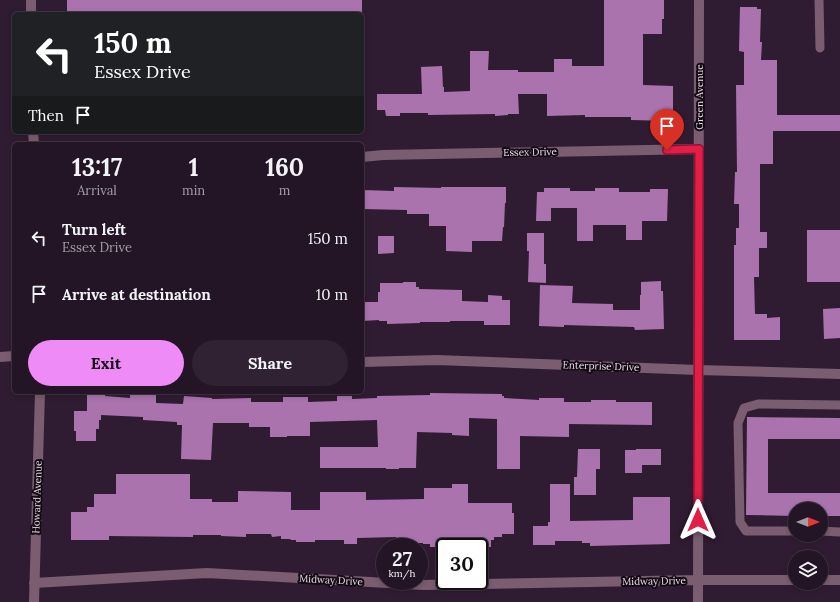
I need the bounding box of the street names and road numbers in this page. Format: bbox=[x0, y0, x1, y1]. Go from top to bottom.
street label: Green Avenue bbox=[693, 64, 706, 130]
street label: Essex Drive bbox=[503, 145, 558, 159]
street label: Enterprise Drive bbox=[562, 358, 640, 374]
street label: Howard Avenue bbox=[29, 460, 45, 534]
street label: Midway Drive bbox=[299, 572, 364, 588]
street label: Midway Drive bbox=[622, 574, 687, 588]

